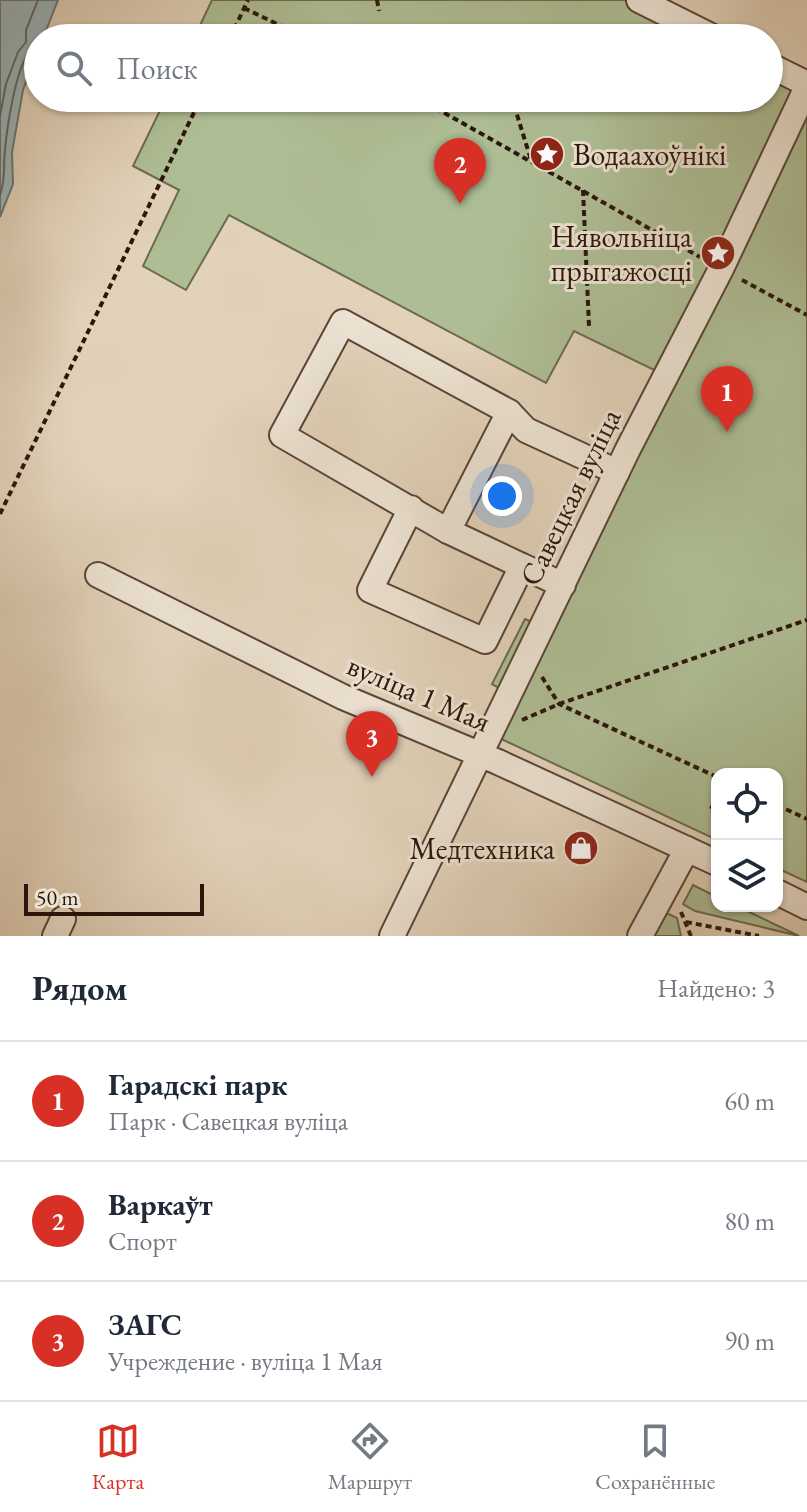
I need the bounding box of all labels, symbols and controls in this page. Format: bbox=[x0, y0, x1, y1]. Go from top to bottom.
search box bbox=[24, 24, 783, 112]
icon: search bbox=[52, 46, 96, 90]
text: Поиск bbox=[116, 49, 198, 88]
place icon: Водаахоўнікі bbox=[528, 135, 566, 173]
place label: Водаахоўнікі bbox=[573, 135, 726, 174]
pin: 2 bbox=[434, 138, 486, 204]
place label: Нявольніца прыгажосці bbox=[551, 217, 692, 290]
place icon: Нявольніца прыгажосці bbox=[699, 234, 737, 272]
pin: 1 bbox=[701, 366, 753, 432]
street label: Савецкая вуліца bbox=[510, 402, 630, 592]
your location bbox=[482, 476, 522, 516]
street label: вуліца 1 Мая bbox=[341, 645, 497, 741]
pin: 3 bbox=[346, 711, 398, 777]
map controls bbox=[711, 768, 783, 912]
button: locate bbox=[711, 768, 783, 840]
place label: Медтехника bbox=[409, 829, 555, 868]
shop icon: Медтехника bbox=[562, 829, 600, 867]
button: layers bbox=[711, 840, 783, 912]
scale bar bbox=[24, 880, 204, 916]
text: 50 m bbox=[36, 883, 79, 912]
text: Рядом bbox=[32, 966, 127, 1010]
text: Найдено: 3 bbox=[657, 971, 775, 1005]
text: Гарадскі парк bbox=[108, 1065, 288, 1104]
text: 1 bbox=[51, 1084, 65, 1118]
text: 60 m bbox=[725, 1084, 775, 1118]
text: Парк · Савецкая вуліца bbox=[108, 1104, 348, 1138]
text: Варкаўт bbox=[108, 1185, 213, 1224]
text: 2 bbox=[51, 1204, 65, 1238]
text: 80 m bbox=[725, 1204, 775, 1238]
text: Спорт bbox=[108, 1224, 177, 1258]
text: ЗАГС bbox=[108, 1305, 182, 1344]
text: 3 bbox=[51, 1324, 65, 1358]
text: 90 m bbox=[725, 1324, 775, 1358]
text: Учреждение · вуліца 1 Мая bbox=[108, 1344, 383, 1378]
tab: Карта bbox=[92, 1419, 144, 1496]
tab: Маршрут bbox=[328, 1419, 412, 1496]
tab: Сохранённые bbox=[595, 1419, 715, 1496]

